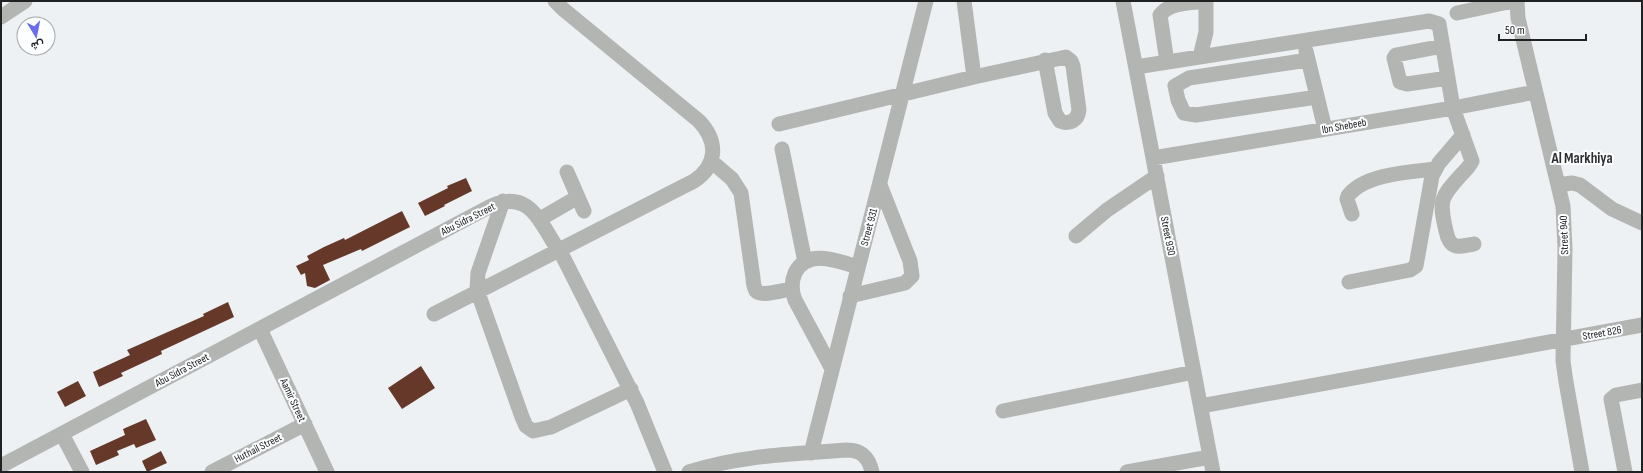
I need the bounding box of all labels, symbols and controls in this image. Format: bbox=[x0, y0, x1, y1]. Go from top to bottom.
north arrow bbox=[16, 16, 56, 56]
scale bar bbox=[1499, 16, 1586, 42]
text: 50 m bbox=[1505, 23, 1525, 38]
text: ش bbox=[30, 38, 45, 53]
street label: Ibn Shebeeb bbox=[1321, 116, 1368, 136]
district label: Al Markhiya bbox=[1550, 149, 1613, 168]
street label: Abu Sidra Street bbox=[438, 199, 498, 239]
street label: Street 931 bbox=[858, 207, 880, 247]
street label: Street 930 bbox=[1158, 215, 1178, 257]
street label: Street 940 bbox=[1557, 215, 1571, 255]
street label: Street 826 bbox=[1582, 323, 1623, 343]
street label: Abu Sidra Street bbox=[152, 350, 212, 390]
street label: Aamir Street bbox=[277, 375, 309, 424]
street label: Huthail Street bbox=[232, 430, 284, 465]

